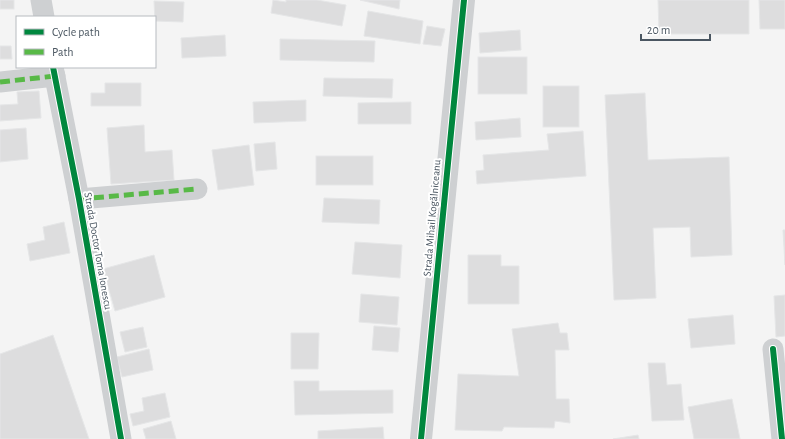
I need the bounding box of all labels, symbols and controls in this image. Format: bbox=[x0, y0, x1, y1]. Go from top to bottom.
legend bbox=[16, 16, 156, 68]
scale bar bbox=[641, 16, 710, 42]
text: 20 m bbox=[647, 24, 670, 36]
text: Cycle path bbox=[52, 26, 100, 39]
text: Path bbox=[52, 46, 74, 58]
street label: Strada Mihail Kogălniceanu bbox=[421, 159, 443, 277]
street label: Strada Doctor Toma Ionescu bbox=[82, 191, 114, 311]

